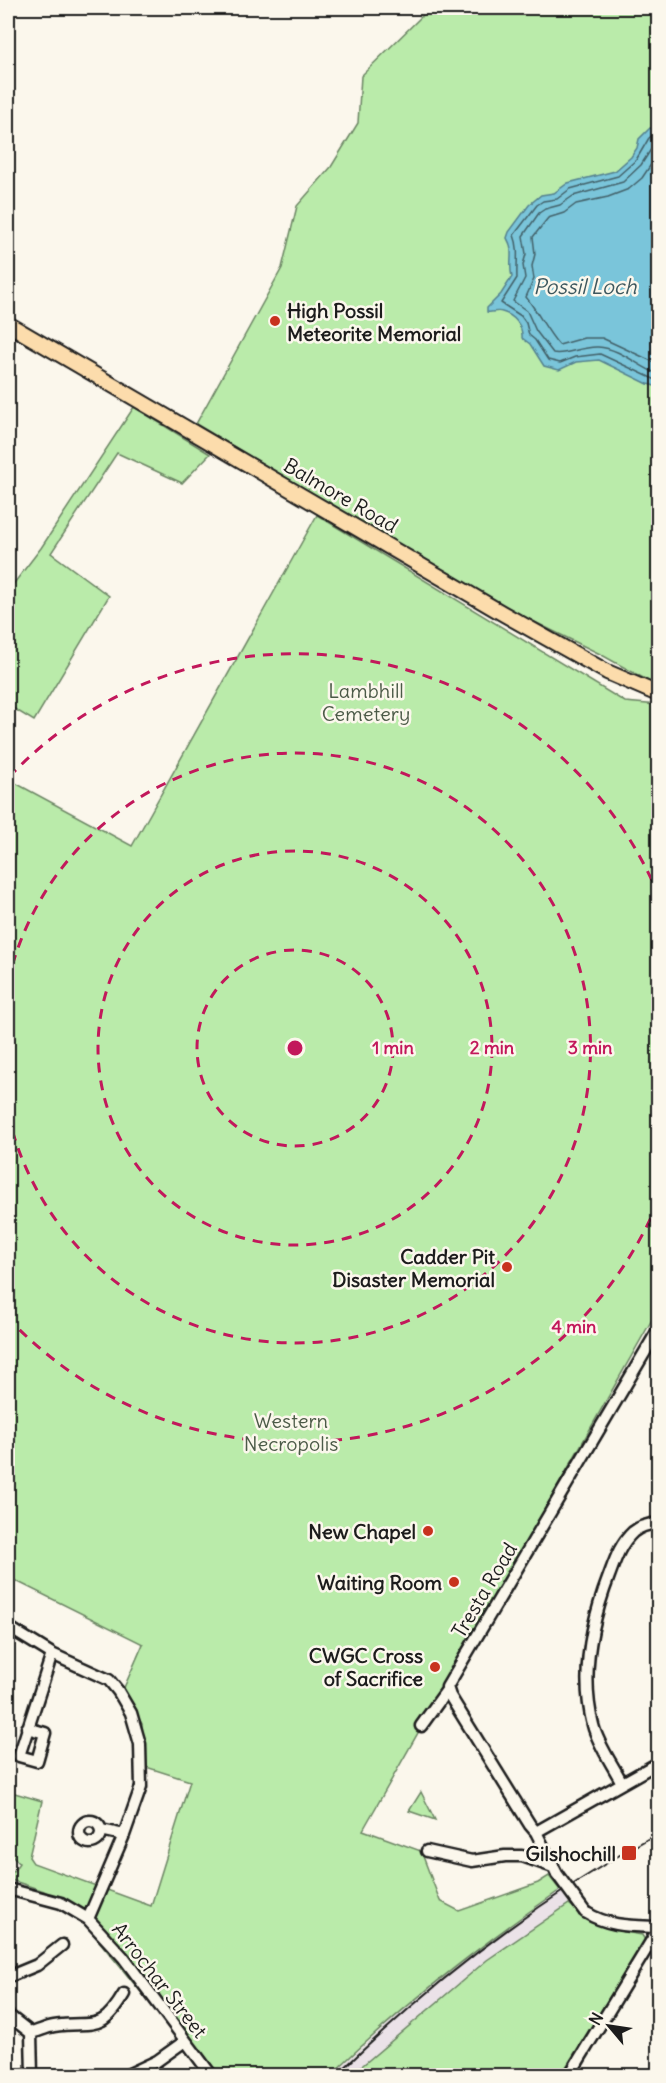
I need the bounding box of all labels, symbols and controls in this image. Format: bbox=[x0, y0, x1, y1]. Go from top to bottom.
water label: Possil Loch bbox=[533, 273, 638, 300]
place label: High Possil Meteorite Memorial bbox=[287, 298, 461, 346]
marker: High Possil Meteorite Memorial bbox=[268, 314, 282, 328]
street label: Balmore Road bbox=[279, 452, 403, 538]
park label: Lambhill Cemetery bbox=[322, 678, 410, 726]
text: 1 min bbox=[372, 1036, 414, 1059]
text: 2 min bbox=[470, 1036, 515, 1059]
text: 3 min bbox=[568, 1036, 613, 1059]
centre of rings bbox=[285, 1038, 305, 1058]
place label: Cadder Pit Disaster Memorial bbox=[332, 1244, 495, 1292]
marker: Cadder Pit Disaster Memorial bbox=[500, 1260, 514, 1274]
text: 4 min bbox=[552, 1315, 597, 1338]
park label: Western Necropolis bbox=[244, 1408, 338, 1456]
place label: New Chapel bbox=[308, 1519, 416, 1544]
marker: New Chapel bbox=[421, 1524, 435, 1538]
street label: Tresta Road bbox=[446, 1538, 522, 1642]
place label: Waiting Room bbox=[317, 1570, 442, 1595]
marker: Waiting Room bbox=[447, 1575, 461, 1589]
place label: CWGC Cross of Sacrifice bbox=[309, 1643, 423, 1691]
marker: CWGC Cross of Sacrifice bbox=[428, 1660, 442, 1674]
place label: Gilshochill bbox=[526, 1841, 616, 1866]
marker: Gilshochill bbox=[620, 1844, 638, 1862]
street label: Arrochar Street bbox=[107, 1917, 213, 2043]
north arrow bbox=[579, 1996, 639, 2056]
text: N bbox=[584, 2009, 607, 2028]

